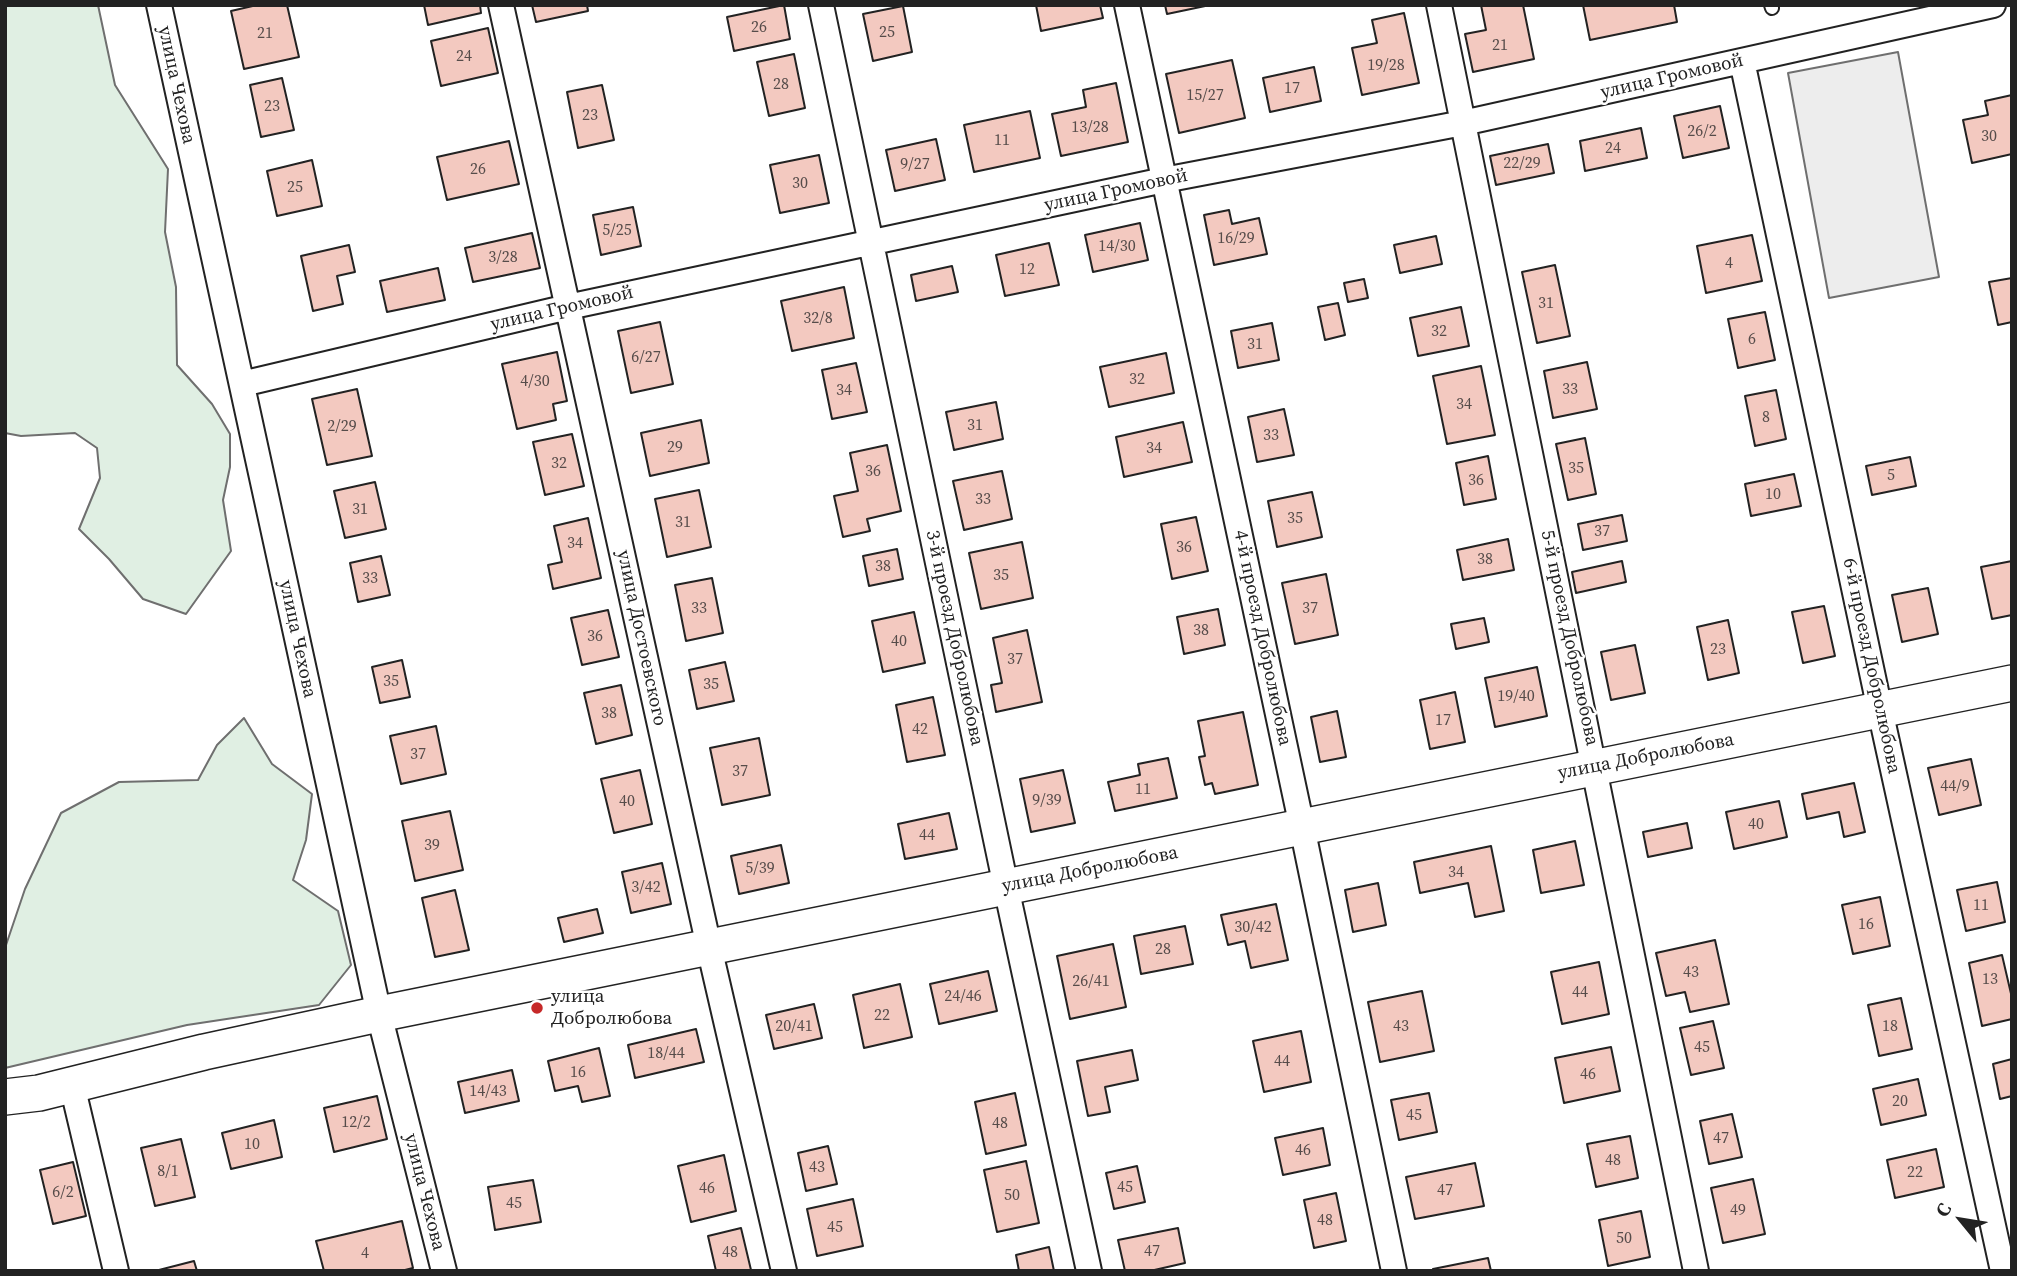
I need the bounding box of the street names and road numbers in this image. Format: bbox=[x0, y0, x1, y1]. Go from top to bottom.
street label: улица Чехова bbox=[152, 24, 200, 146]
street label: улица Громовой bbox=[1598, 49, 1746, 105]
street label: улица Громовой bbox=[1042, 165, 1190, 217]
street label: улица Громовой bbox=[488, 281, 636, 337]
street label: 3-й проезд Добролюбова bbox=[920, 528, 988, 748]
street label: 4-й проезд Добролюбова bbox=[1228, 528, 1296, 748]
street label: 5-й проезд Добролюбова bbox=[1535, 528, 1603, 748]
street label: улица Достоевского bbox=[611, 548, 671, 728]
street label: 6-й проезд Добролюбова bbox=[1837, 556, 1905, 776]
street label: улица Чехова bbox=[273, 578, 321, 700]
street label: улица Добролюбова bbox=[1556, 729, 1736, 785]
street label: улица Добролюбова bbox=[1000, 842, 1180, 898]
street label: улица Чехова bbox=[398, 1131, 450, 1253]

